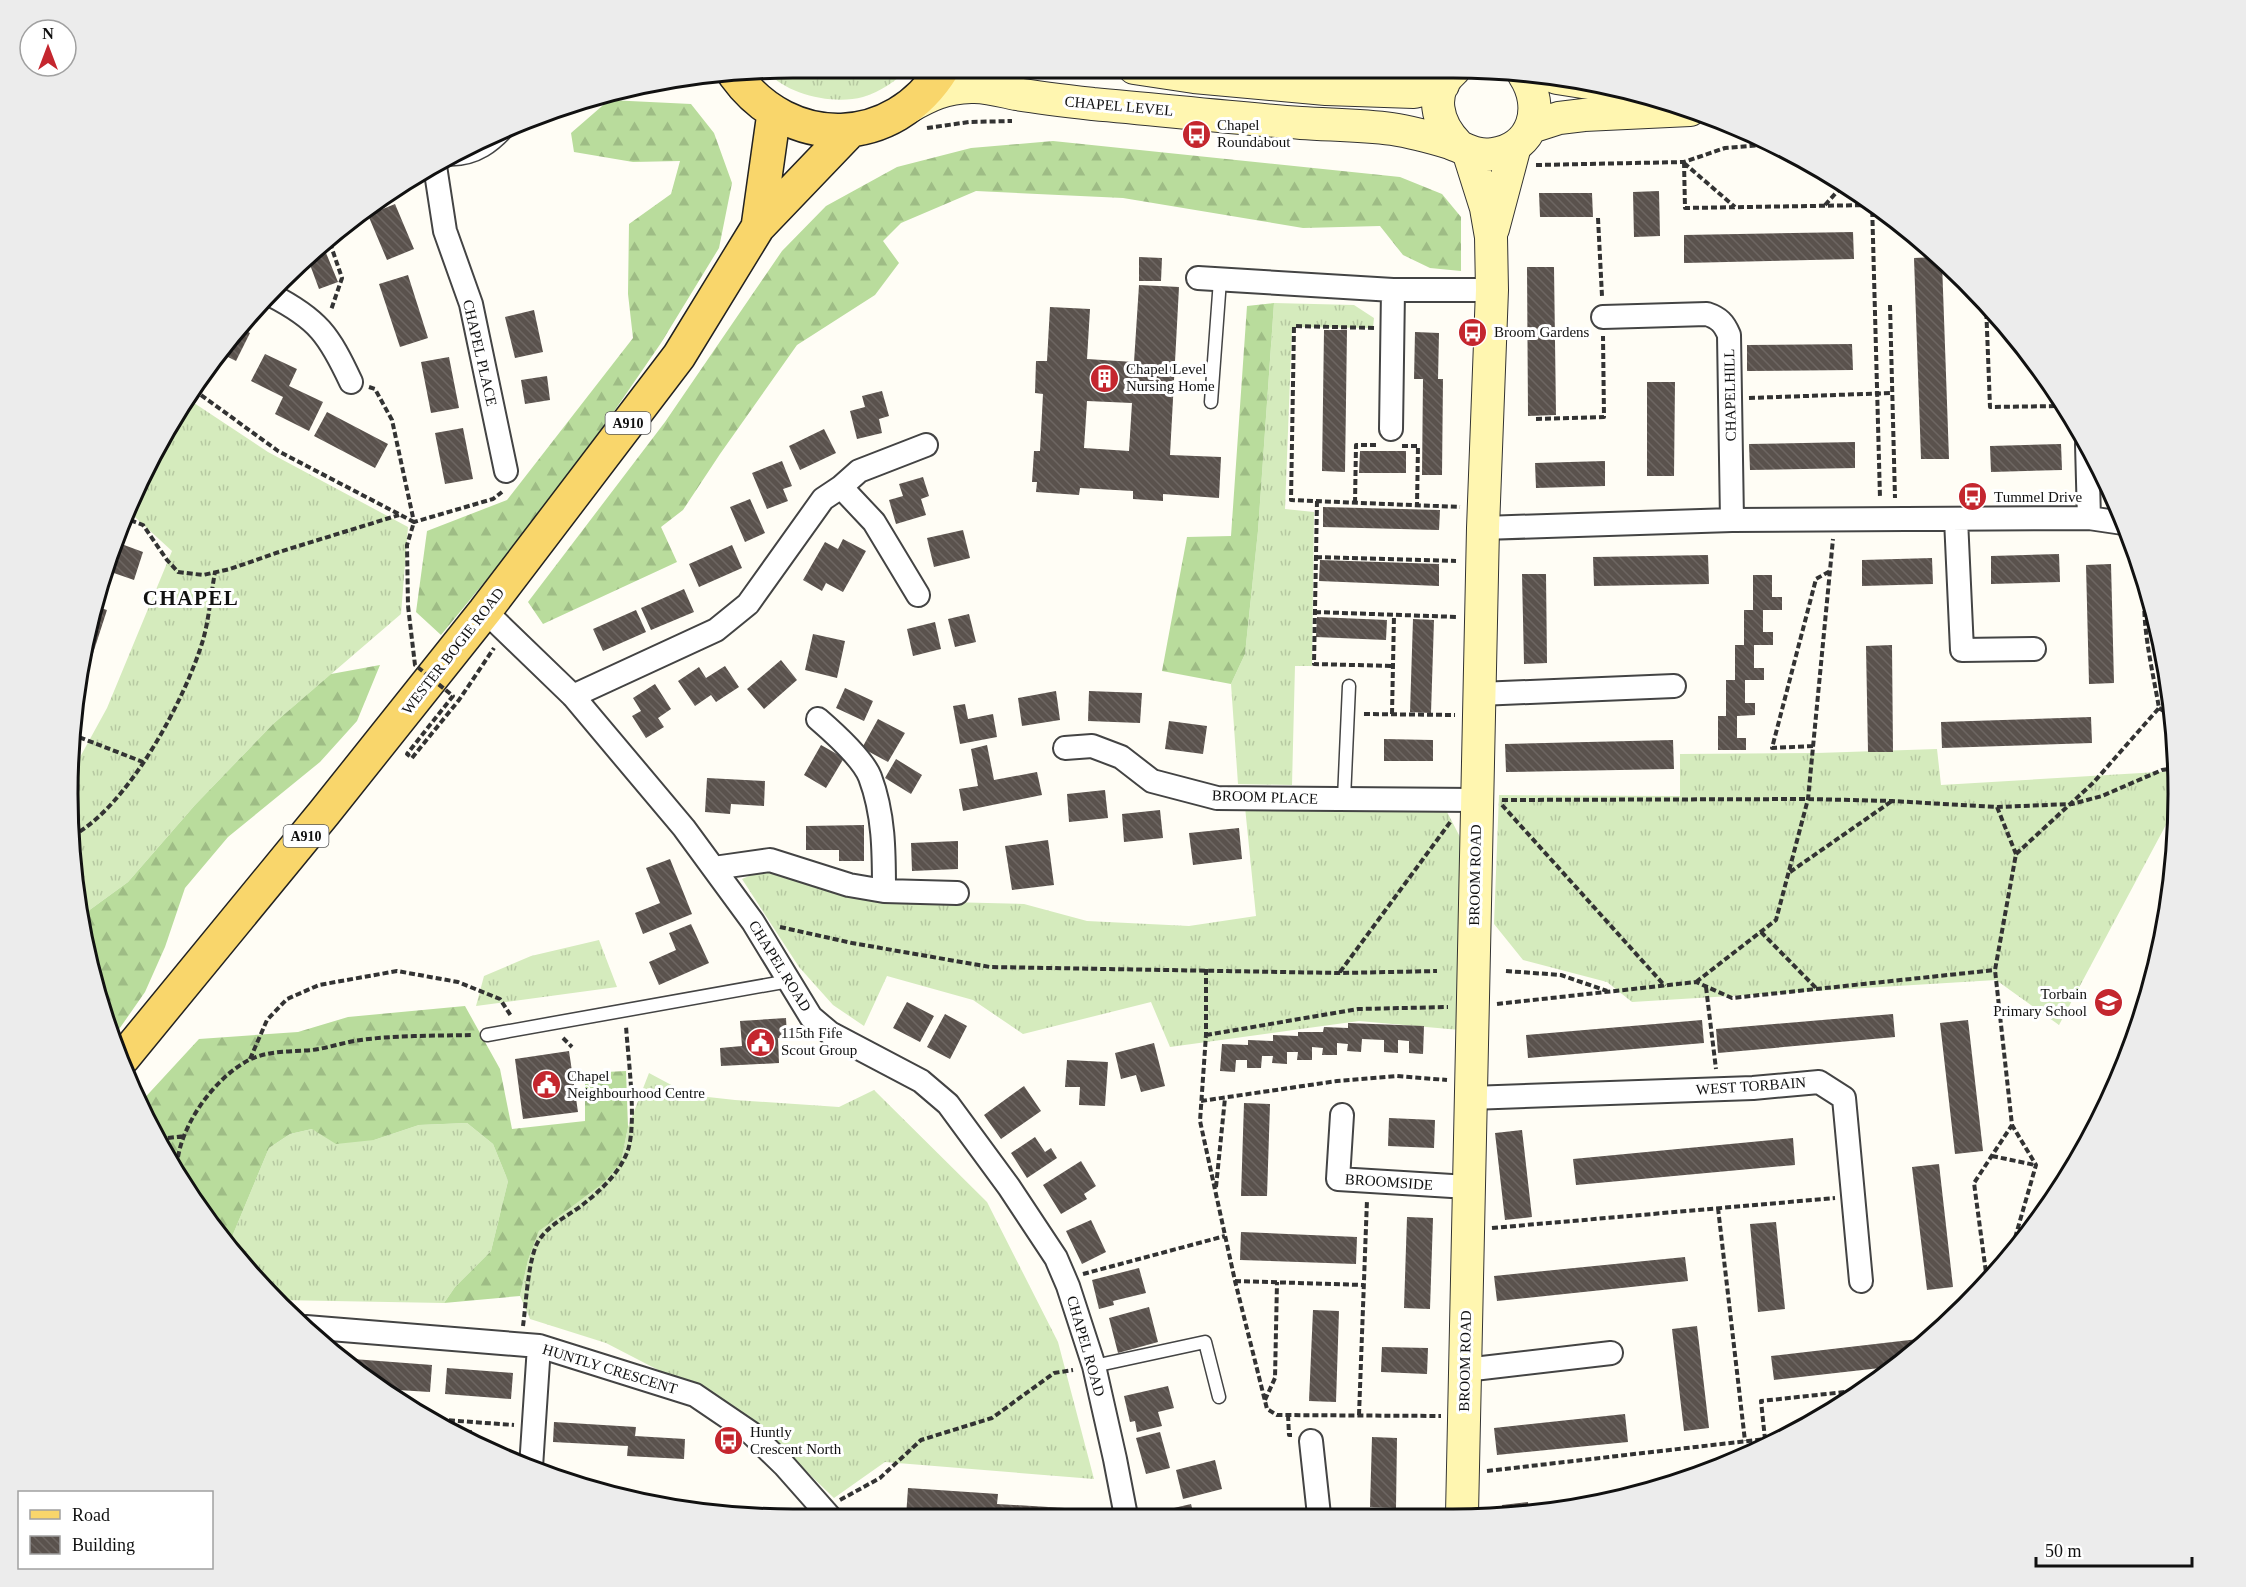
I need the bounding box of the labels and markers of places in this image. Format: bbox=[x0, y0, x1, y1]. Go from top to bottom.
place label: Chapel Roundabout bbox=[1217, 117, 1291, 150]
bus stop icon: Chapel Roundabout bbox=[1180, 118, 1212, 150]
bus stop icon: Broom Gardens bbox=[1457, 316, 1489, 348]
place label: Broom Gardens bbox=[1494, 324, 1590, 340]
place label: Chapel Level Nursing Home bbox=[1126, 361, 1215, 394]
building icon: Chapel Level Nursing Home bbox=[1089, 362, 1121, 394]
bus stop icon: Tummel Drive bbox=[1957, 481, 1989, 513]
place label: Tummel Drive bbox=[1994, 489, 2083, 505]
place label: Torbain Primary School bbox=[1993, 986, 2087, 1019]
school or university icon: Torbain Primary School bbox=[2092, 987, 2124, 1019]
place label: 115th Fife Scout Group bbox=[781, 1025, 857, 1058]
public building icon: 115th Fife Scout Group bbox=[744, 1026, 776, 1058]
place label: Chapel Neighbourhood Centre bbox=[567, 1068, 705, 1101]
public building icon: Chapel Neighbourhood Centre bbox=[530, 1069, 562, 1101]
place label: Huntly Crescent North bbox=[750, 1424, 842, 1457]
bus stop icon: Huntly Crescent North bbox=[713, 1425, 745, 1457]

